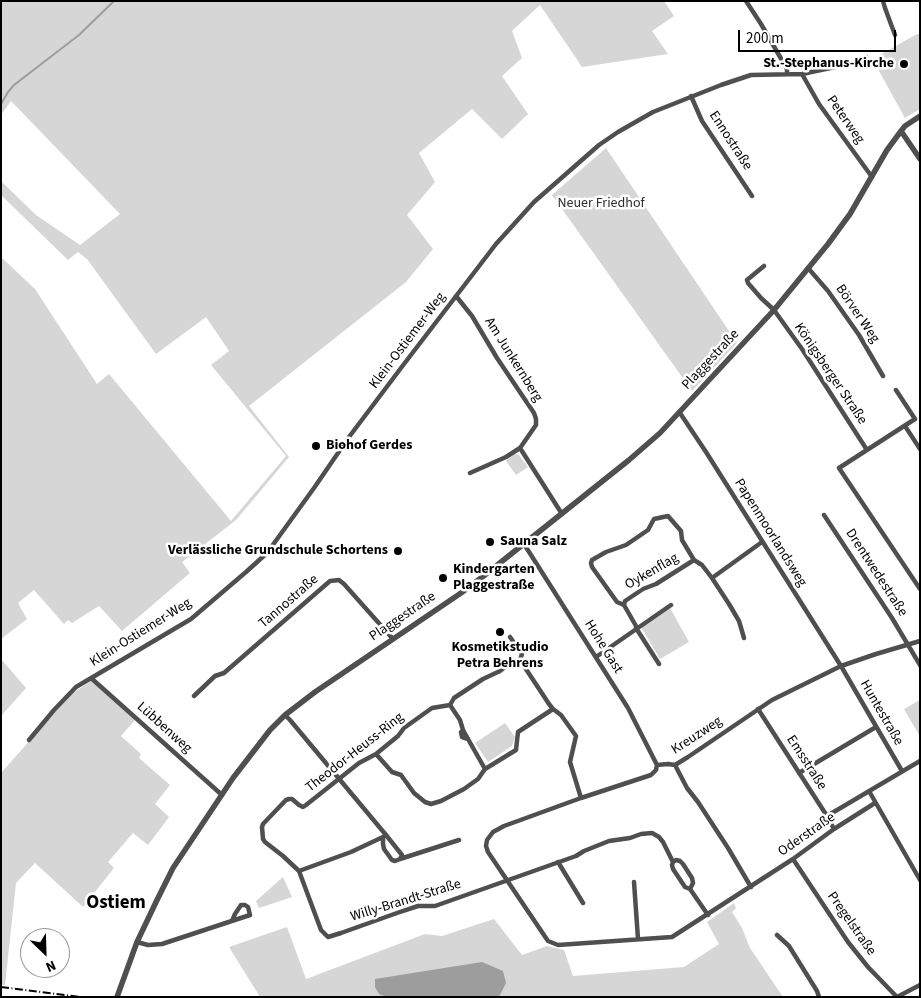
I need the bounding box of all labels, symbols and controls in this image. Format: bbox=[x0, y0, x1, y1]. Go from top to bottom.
scale bar bbox=[741, 20, 898, 52]
text: 200 m bbox=[746, 28, 784, 49]
place label: St.-Stephanus-Kirche bbox=[763, 56, 894, 72]
marker: St.-Stephanus-Kirche bbox=[898, 58, 910, 70]
street label: Peterweg bbox=[822, 93, 868, 147]
street label: Ennostraße bbox=[705, 108, 755, 174]
park label: Neuer Friedhof bbox=[557, 196, 645, 212]
street label: Börver Weg bbox=[831, 282, 883, 346]
street label: Klein-Ostiemer-Weg bbox=[366, 290, 450, 392]
street label: Am Junkernberg bbox=[480, 315, 546, 405]
street label: Königsberger Straße bbox=[790, 320, 870, 428]
street label: Plaggestraße bbox=[679, 326, 743, 394]
place label: Biohof Gerdes bbox=[326, 438, 412, 454]
marker: Biohof Gerdes bbox=[310, 440, 322, 452]
street label: Papenmoorlandsweg bbox=[730, 476, 810, 590]
street label: Drentwedestraße bbox=[841, 526, 911, 620]
place label: Sauna Salz bbox=[500, 534, 567, 550]
marker: Sauna Salz bbox=[484, 536, 496, 548]
place label: Verlässliche Grundschule Schortens bbox=[168, 543, 388, 559]
marker: Verlässliche Grundschule Schortens bbox=[392, 545, 404, 557]
street label: Oykenflag bbox=[622, 550, 682, 594]
place label: Kindergarten Plaggestraße bbox=[453, 562, 535, 594]
street label: Tannostraße bbox=[256, 572, 322, 632]
marker: Kindergarten Plaggestraße bbox=[437, 572, 449, 584]
street label: Plaggestraße bbox=[367, 589, 439, 645]
street label: Klein-Ostiemer-Weg bbox=[87, 595, 195, 671]
street label: Hohe Gast bbox=[580, 617, 626, 677]
marker: Kosmetikstudio Petra Behrens bbox=[494, 626, 506, 638]
place label: Kosmetikstudio Petra Behrens bbox=[451, 640, 549, 672]
street label: Huntestraße bbox=[856, 677, 906, 749]
street label: Lübbenweg bbox=[133, 699, 195, 757]
street label: Theodor-Heuss-Ring bbox=[303, 709, 407, 797]
street label: Kreuzweg bbox=[668, 713, 726, 759]
street label: Emsstraße bbox=[782, 733, 830, 793]
street label: Oderstraße bbox=[775, 809, 839, 861]
street label: Willy-Brandt-Straße bbox=[349, 876, 463, 926]
street label: Pregelstraße bbox=[823, 889, 879, 959]
district label: Ostiem bbox=[86, 893, 146, 915]
north arrow bbox=[20, 928, 70, 978]
text: N bbox=[42, 955, 59, 977]

